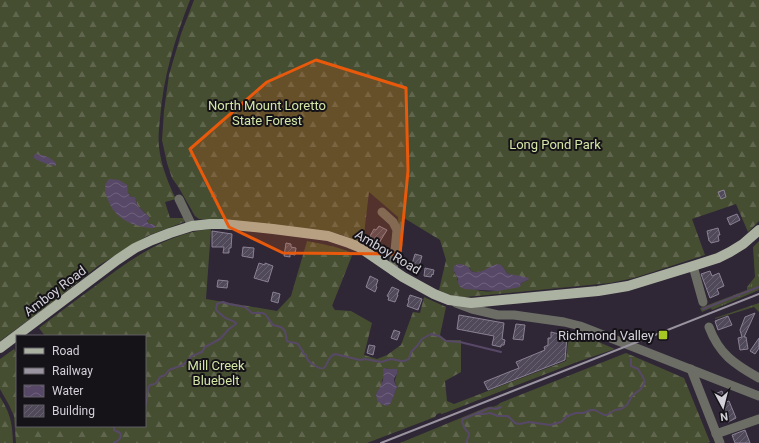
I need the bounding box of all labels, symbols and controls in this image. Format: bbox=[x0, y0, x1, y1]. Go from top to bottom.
park label: North Mount Loretto State Forest bbox=[208, 98, 326, 128]
park label: Long Pond Park bbox=[509, 137, 601, 152]
street label: Amboy Road bbox=[353, 227, 423, 277]
street label: Amboy Road bbox=[21, 263, 89, 319]
place label: Richmond Valley bbox=[558, 328, 654, 343]
marker: Richmond Valley bbox=[657, 329, 669, 341]
legend bbox=[16, 335, 146, 427]
text: Road bbox=[52, 344, 80, 358]
park label: Mill Creek Bluebelt bbox=[187, 358, 245, 388]
text: Railway bbox=[52, 364, 93, 378]
text: Water bbox=[52, 384, 83, 398]
north arrow bbox=[703, 387, 743, 427]
text: Building bbox=[52, 404, 95, 418]
text: N bbox=[719, 410, 729, 423]

